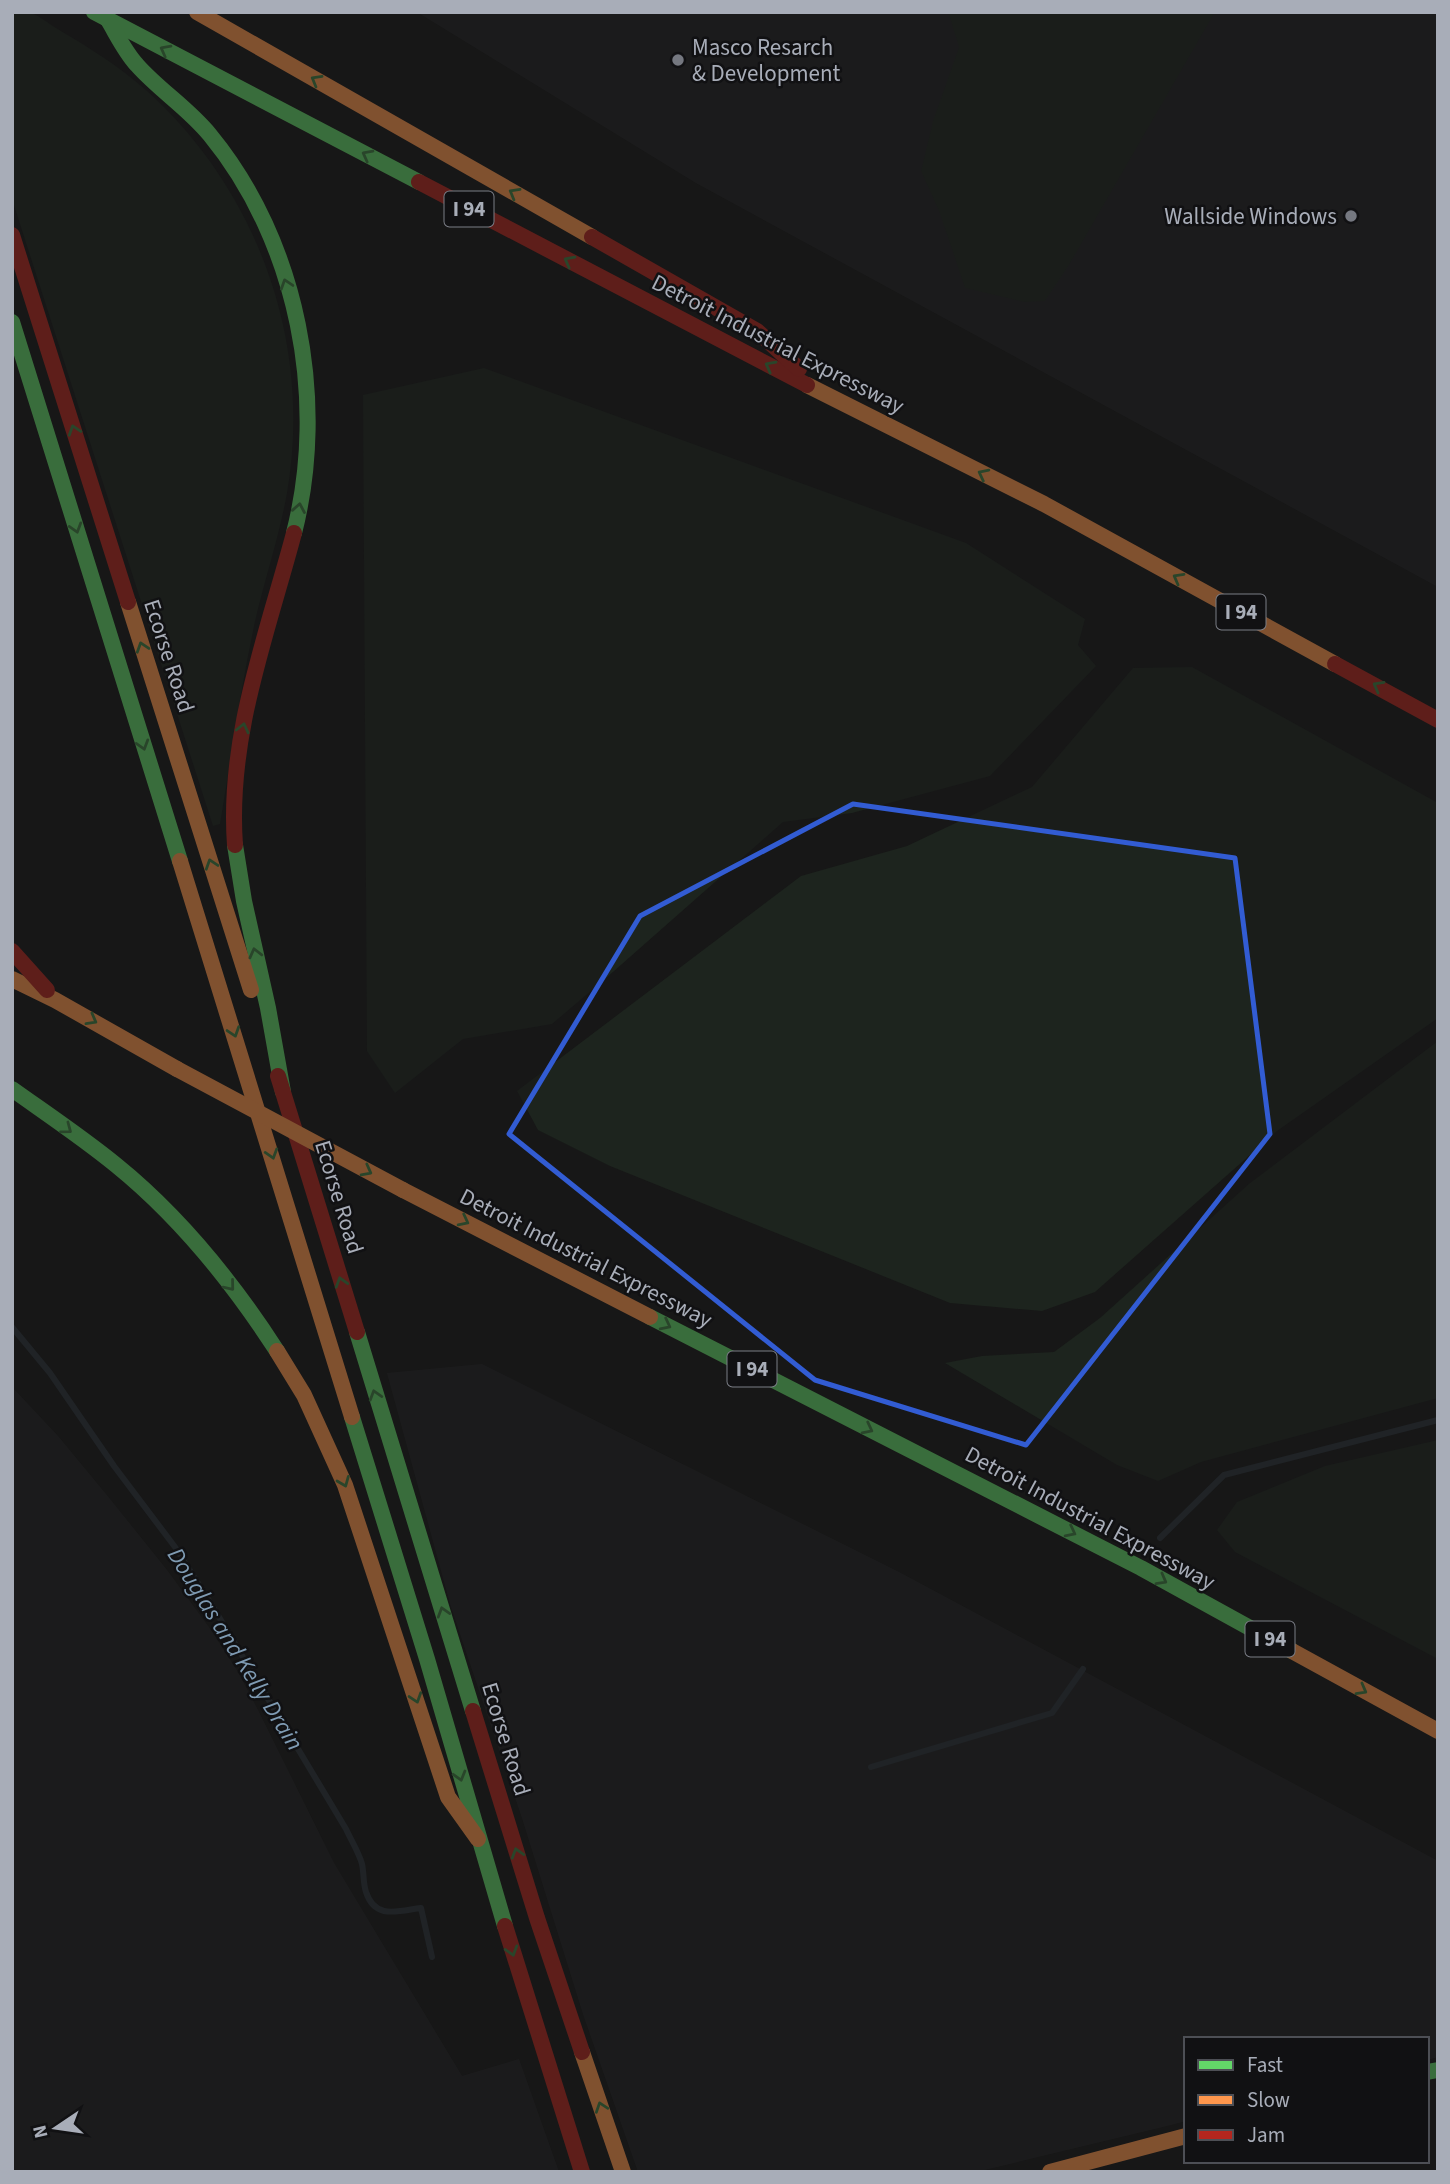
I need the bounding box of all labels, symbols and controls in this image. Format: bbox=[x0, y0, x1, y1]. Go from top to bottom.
place label: Masco Resarch & Development bbox=[692, 31, 840, 90]
one-way arrow bbox=[160, 45, 173, 58]
marker: Masco Resarch & Development bbox=[670, 52, 686, 68]
one-way arrow bbox=[311, 75, 323, 88]
one-way arrow bbox=[362, 150, 374, 164]
one-way arrow bbox=[508, 188, 521, 201]
road number: I 94 bbox=[444, 192, 494, 227]
place label: Wallside Windows bbox=[1164, 200, 1337, 233]
marker: Wallside Windows bbox=[1343, 208, 1359, 224]
one-way arrow bbox=[563, 255, 576, 269]
street label: Detroit Industrial Expressway bbox=[646, 266, 910, 422]
one-way arrow bbox=[280, 278, 295, 290]
one-way arrow bbox=[765, 361, 777, 375]
one-way arrow bbox=[67, 424, 82, 436]
one-way arrow bbox=[978, 468, 990, 482]
one-way arrow bbox=[290, 502, 305, 514]
one-way arrow bbox=[67, 521, 82, 533]
one-way arrow bbox=[1173, 573, 1186, 586]
road number: I 94 bbox=[1216, 594, 1266, 630]
street label: Ecorse Road bbox=[135, 595, 203, 717]
one-way arrow bbox=[136, 641, 151, 653]
one-way arrow bbox=[1373, 681, 1385, 695]
one-way arrow bbox=[234, 722, 249, 734]
one-way arrow bbox=[135, 739, 150, 751]
one-way arrow bbox=[204, 858, 219, 870]
one-way arrow bbox=[248, 947, 263, 959]
one-way arrow bbox=[84, 1012, 97, 1025]
one-way arrow bbox=[225, 1026, 240, 1038]
one-way arrow bbox=[59, 1121, 72, 1134]
street label: Ecorse Road bbox=[306, 1136, 372, 1258]
one-way arrow bbox=[263, 1148, 278, 1160]
one-way arrow bbox=[359, 1162, 372, 1176]
street label: Detroit Industrial Expressway bbox=[454, 1180, 718, 1336]
one-way arrow bbox=[456, 1213, 469, 1226]
one-way arrow bbox=[334, 1277, 349, 1289]
one-way arrow bbox=[222, 1279, 235, 1291]
one-way arrow bbox=[659, 1316, 671, 1330]
road number: I 94 bbox=[728, 1352, 776, 1386]
one-way arrow bbox=[369, 1389, 384, 1401]
one-way arrow bbox=[861, 1420, 874, 1434]
street label: Detroit Industrial Expressway bbox=[959, 1438, 1221, 1598]
one-way arrow bbox=[335, 1476, 349, 1488]
one-way arrow bbox=[1064, 1524, 1076, 1538]
water label: Douglas and Kelly Drain bbox=[158, 1541, 312, 1757]
one-way arrow bbox=[1155, 1572, 1168, 1585]
one-way arrow bbox=[436, 1606, 451, 1618]
road number: I 94 bbox=[1246, 1622, 1294, 1656]
street label: Ecorse Road bbox=[473, 1678, 539, 1800]
one-way arrow bbox=[1355, 1682, 1367, 1695]
one-way arrow bbox=[407, 1692, 422, 1704]
one-way arrow bbox=[452, 1770, 466, 1782]
one-way arrow bbox=[511, 1847, 525, 1859]
one-way arrow bbox=[504, 1945, 519, 1957]
legend bbox=[1184, 2037, 1429, 2163]
text: Fast bbox=[1247, 2050, 1283, 2080]
text: Slow bbox=[1247, 2085, 1290, 2115]
north arrow bbox=[21, 2093, 91, 2163]
one-way arrow bbox=[595, 2101, 609, 2114]
text: Jam bbox=[1247, 2120, 1285, 2150]
text: N bbox=[26, 2122, 55, 2141]

